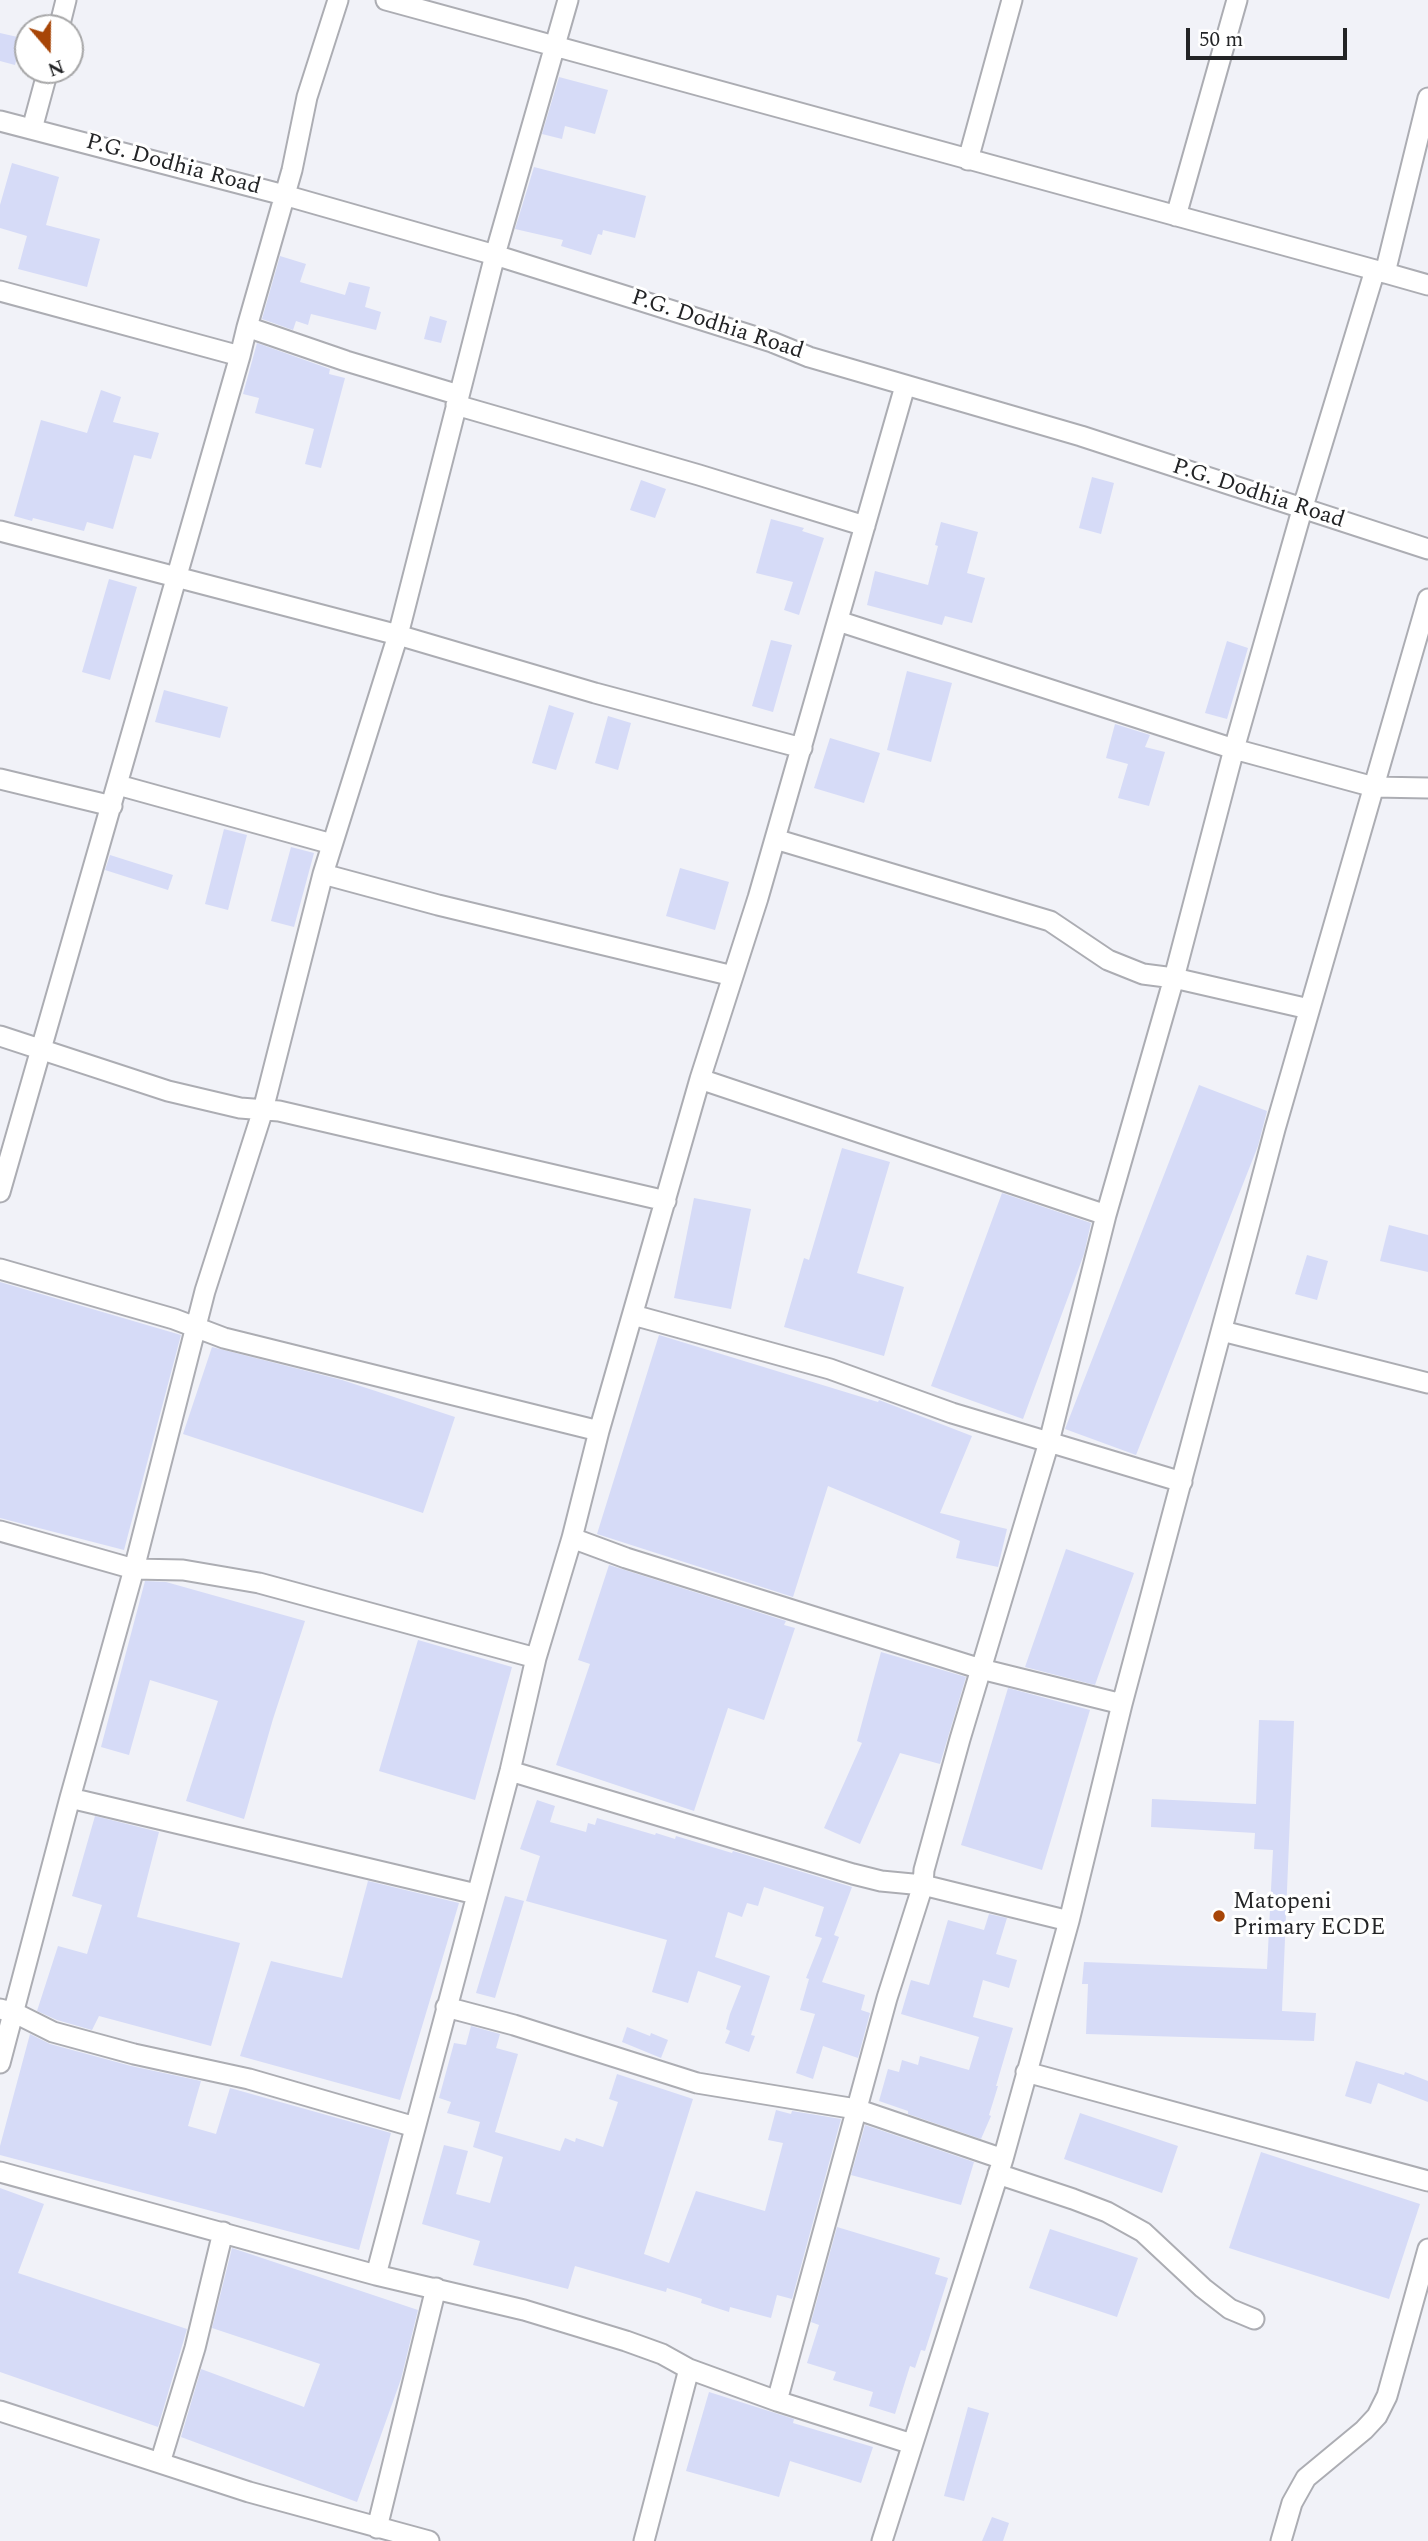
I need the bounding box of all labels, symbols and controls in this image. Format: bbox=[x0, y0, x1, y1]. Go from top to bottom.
north arrow bbox=[14, 14, 84, 84]
scale bar bbox=[1190, 14, 1351, 58]
text: 50 m bbox=[1199, 24, 1243, 56]
text: N bbox=[43, 51, 68, 84]
street label: P.G. Dodhia Road bbox=[83, 129, 263, 203]
street label: P.G. Dodhia Road bbox=[627, 285, 807, 367]
street label: P.G. Dodhia Road bbox=[1168, 454, 1348, 536]
place label: Matopeni Primary ECDE bbox=[1233, 1889, 1385, 1943]
marker: Matopeni Primary ECDE bbox=[1211, 1908, 1227, 1924]

